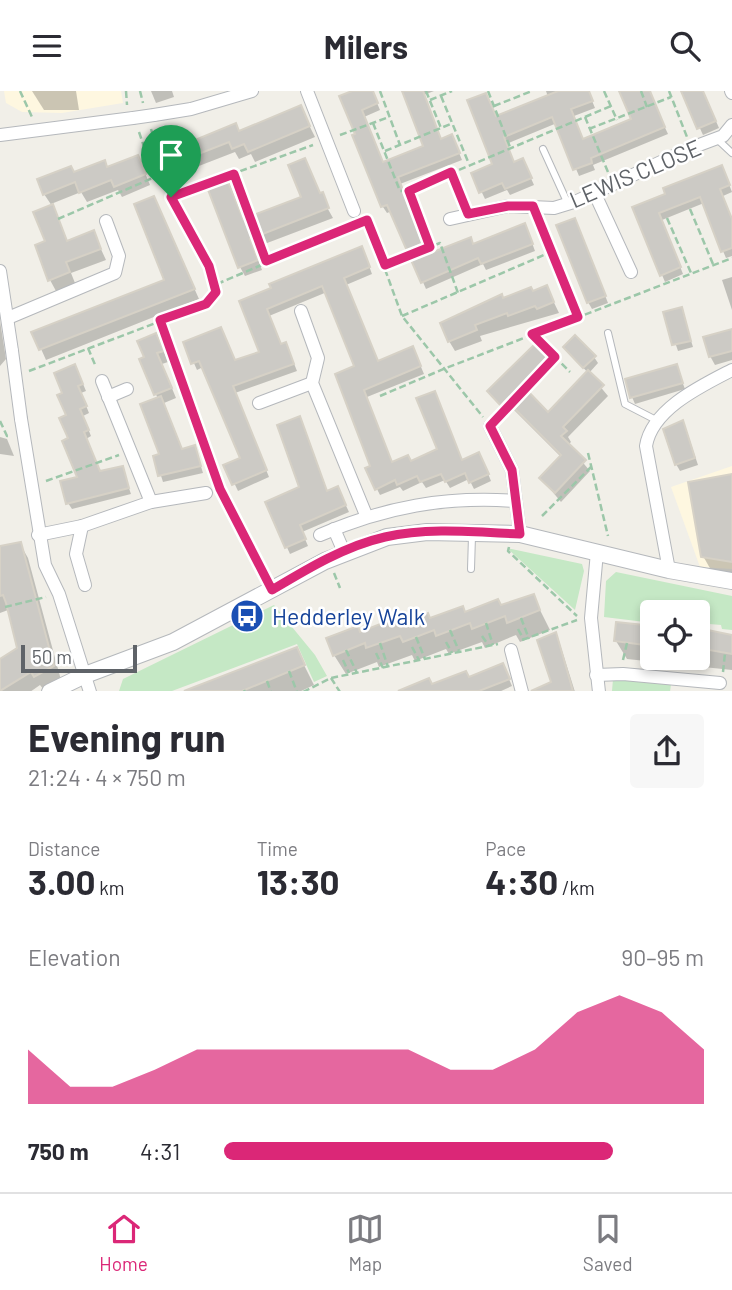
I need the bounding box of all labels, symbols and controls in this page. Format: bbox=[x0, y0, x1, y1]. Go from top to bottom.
icon: menu bbox=[28, 27, 66, 65]
text: Milers bbox=[324, 27, 408, 65]
icon: search bbox=[666, 27, 704, 65]
pin bbox=[141, 125, 201, 197]
street label: LEWIS CLOSE bbox=[565, 133, 705, 213]
icon: arrive bbox=[152, 136, 190, 174]
bus stop icon: Hedderley Walk bbox=[228, 597, 266, 635]
map controls bbox=[640, 600, 710, 670]
button: locate bbox=[640, 600, 710, 670]
place label: Hedderley Walk bbox=[272, 602, 425, 630]
scale bar bbox=[21, 643, 136, 674]
text: 50 m bbox=[32, 645, 72, 668]
text: Evening run bbox=[28, 714, 226, 760]
button: share bbox=[630, 714, 704, 788]
text: 21:24 · 4 × 750 m bbox=[28, 763, 186, 791]
text: Distance bbox=[28, 837, 100, 860]
text: Time bbox=[257, 837, 298, 860]
text: Pace bbox=[485, 837, 526, 860]
text: 3.00 bbox=[28, 860, 95, 902]
text: 13:30 bbox=[257, 860, 340, 902]
text: 4:30 bbox=[485, 860, 558, 902]
text: km bbox=[95, 876, 124, 899]
text: /km bbox=[558, 876, 595, 899]
text: Elevation bbox=[28, 943, 121, 971]
text: 90–95 m bbox=[621, 943, 704, 971]
text: 750 m bbox=[28, 1137, 89, 1165]
text: 4:31 bbox=[140, 1137, 180, 1165]
tab: Home bbox=[99, 1210, 148, 1275]
tab: Map bbox=[346, 1210, 384, 1275]
tab: Saved bbox=[583, 1210, 633, 1275]

